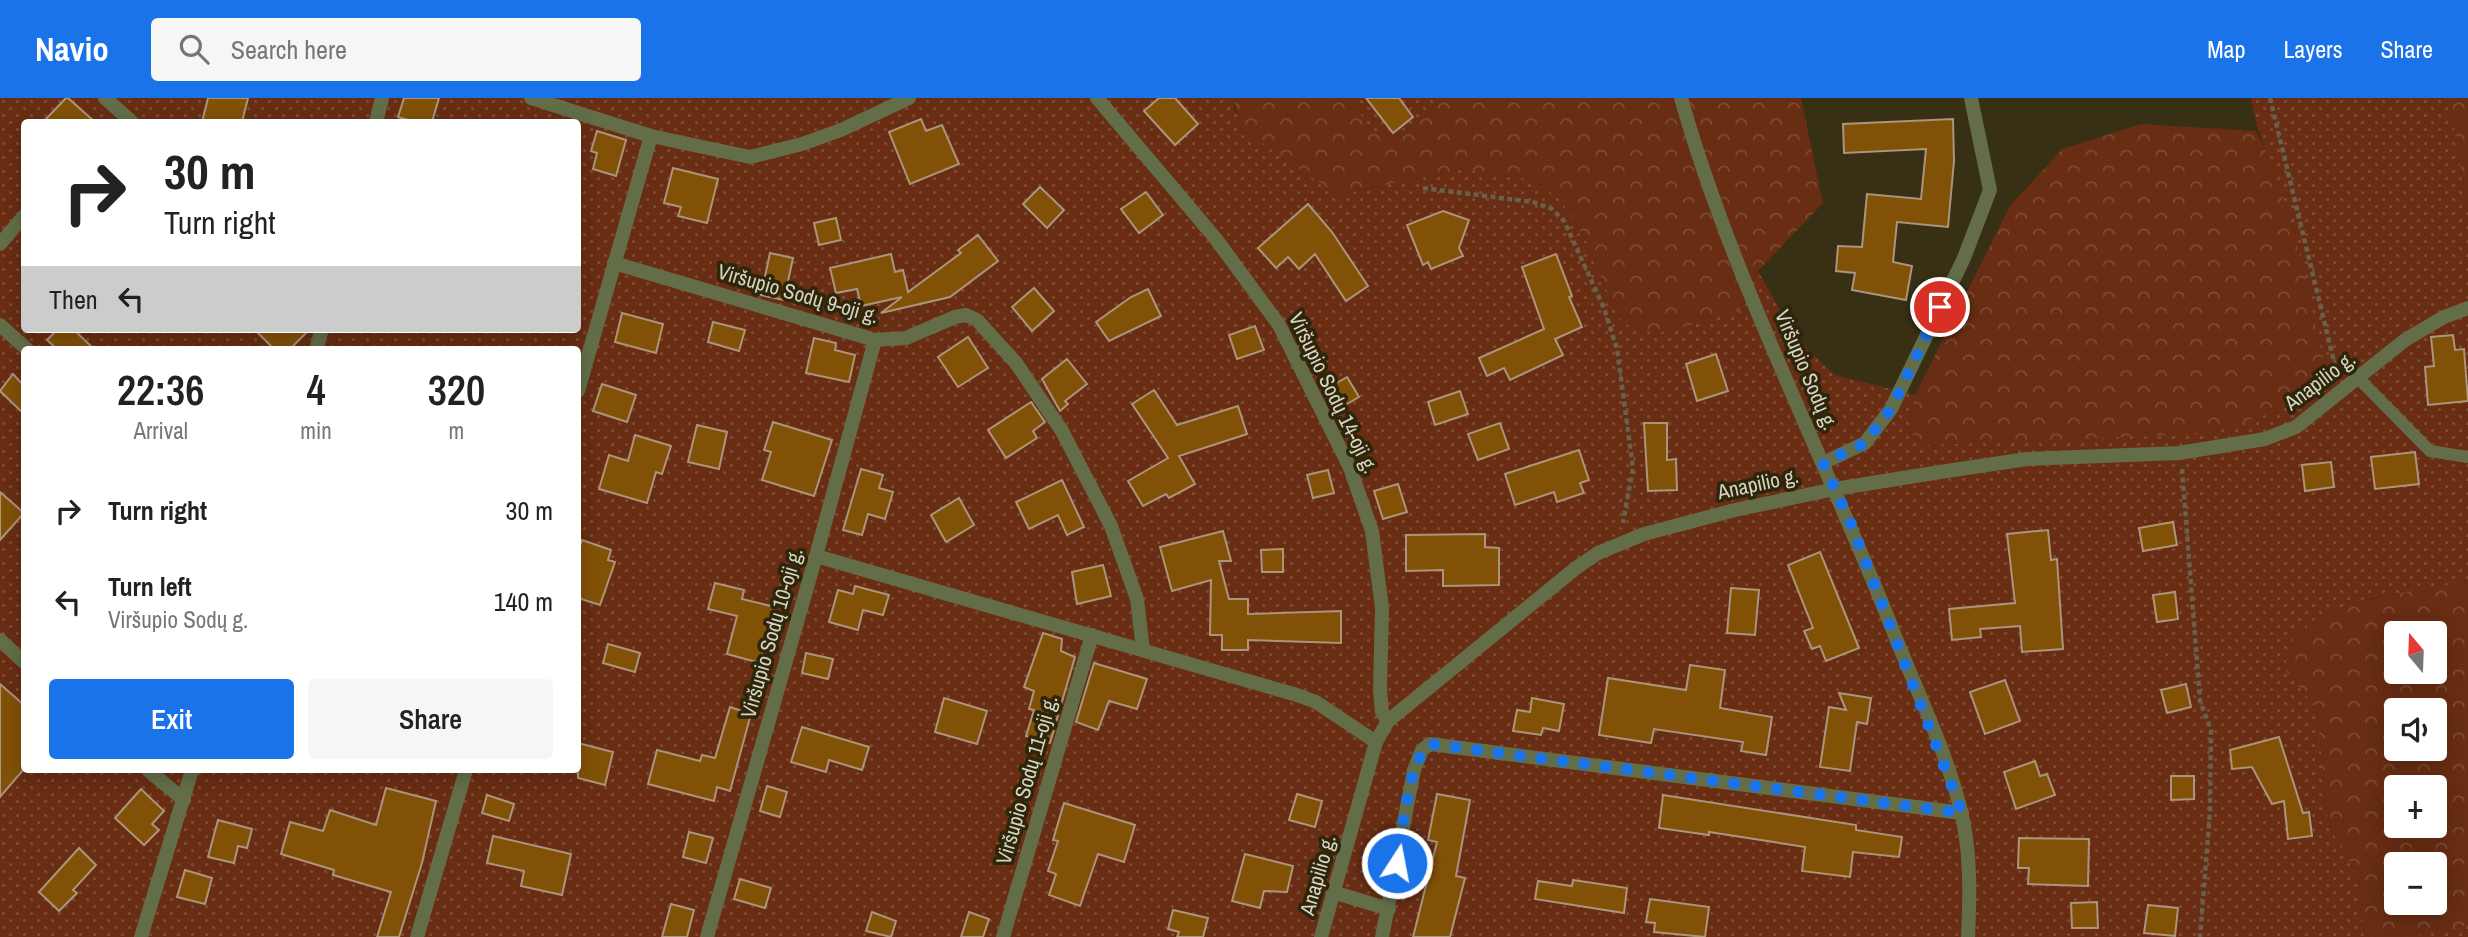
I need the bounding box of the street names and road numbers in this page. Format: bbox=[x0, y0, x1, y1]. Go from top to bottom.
street label: Viršupio Sodų 9-oji g. bbox=[714, 257, 882, 330]
street label: Viršupio Sodų g. bbox=[1768, 305, 1845, 434]
street label: Viršupio Sodų 14-oji g. bbox=[1282, 307, 1385, 478]
street label: Anapilio g. bbox=[2277, 344, 2361, 418]
street label: Anapilio g. bbox=[1714, 461, 1801, 506]
street label: Viršupio Sodų 10-oji g. bbox=[733, 544, 810, 721]
street label: Viršupio Sodų 11-oji g. bbox=[989, 692, 1065, 868]
street label: Anapilio g. bbox=[1292, 831, 1343, 919]

